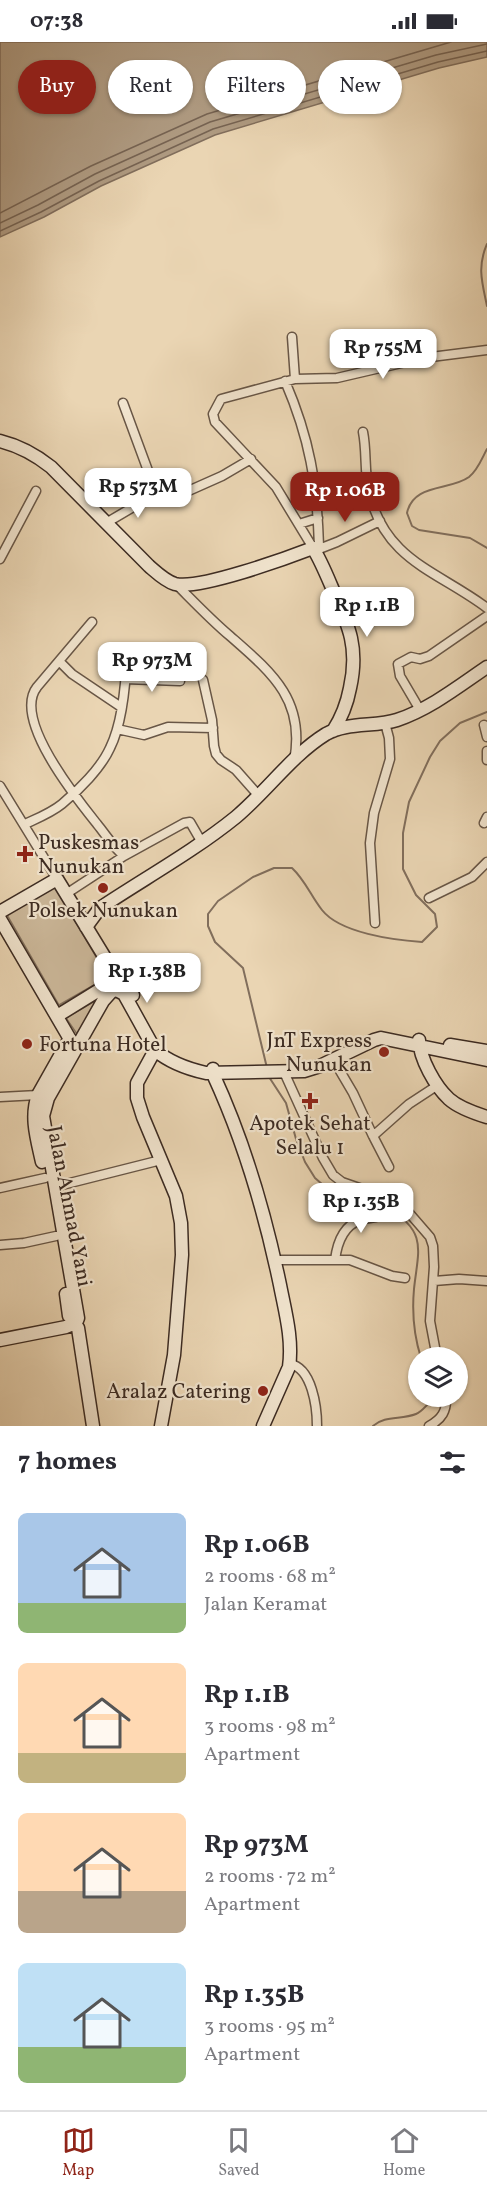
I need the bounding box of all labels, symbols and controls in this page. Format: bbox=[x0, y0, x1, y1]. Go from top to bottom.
text: 07:38 bbox=[30, 6, 84, 37]
chip: Buy bbox=[18, 60, 96, 114]
chip: Rent bbox=[108, 60, 193, 114]
chip: Filters bbox=[205, 60, 306, 114]
chip: New bbox=[318, 60, 402, 114]
pin: Rp 755M bbox=[328, 329, 438, 380]
text: Rp 755M bbox=[344, 334, 422, 362]
pin: Rp 573M bbox=[83, 468, 193, 519]
pin: Rp 1.06B bbox=[283, 472, 407, 523]
text: Rp 573M bbox=[98, 473, 178, 501]
text: Rp 1.06B bbox=[304, 477, 386, 505]
pin: Rp 1.1B bbox=[312, 587, 422, 638]
text: Rp 1.1B bbox=[334, 592, 400, 620]
pin: Rp 973M bbox=[97, 642, 207, 693]
text: Rp 973M bbox=[112, 647, 192, 675]
place label: Puskesmas Nunukan bbox=[38, 829, 139, 882]
marker: Puskesmas Nunukan bbox=[16, 845, 34, 863]
marker: Polsek Nunukan bbox=[96, 881, 110, 895]
place label: Polsek Nunukan bbox=[28, 897, 178, 926]
pin: Rp 1.38B bbox=[85, 953, 209, 1004]
text: Rp 1.38B bbox=[108, 958, 186, 986]
place label: JnT Express Nunukan bbox=[266, 1027, 372, 1080]
place label: Fortuna Hotel bbox=[39, 1031, 167, 1060]
marker: Fortuna Hotel bbox=[20, 1037, 34, 1051]
marker: JnT Express Nunukan bbox=[377, 1045, 391, 1059]
marker: Apotek Sehat Selalu 1 bbox=[303, 1094, 317, 1108]
place label: Apotek Sehat Selalu 1 bbox=[249, 1110, 371, 1163]
street label: Jalan Ahmad Yani bbox=[39, 1123, 98, 1289]
pin: Rp 1.35B bbox=[299, 1183, 423, 1234]
text: Rp 1.35B bbox=[322, 1188, 400, 1216]
map controls bbox=[408, 1347, 468, 1407]
button: layers bbox=[408, 1347, 468, 1407]
place label: Aralaz Catering bbox=[106, 1378, 251, 1407]
marker: Aralaz Catering bbox=[256, 1384, 270, 1398]
text: 7 homes bbox=[18, 1444, 117, 1480]
icon: filters bbox=[436, 1446, 469, 1479]
text: Rp 1.06B bbox=[204, 1527, 310, 1563]
icon: home bbox=[66, 1537, 138, 1609]
text: 2 rooms · 68 m² bbox=[204, 1563, 336, 1591]
text: Jalan Keramat bbox=[204, 1591, 327, 1619]
text: Rp 1.1B bbox=[204, 1677, 290, 1713]
icon: home bbox=[66, 1687, 138, 1759]
text: 3 rooms · 98 m² bbox=[204, 1713, 336, 1741]
text: Apartment bbox=[204, 1741, 300, 1769]
text: Rp 973M bbox=[204, 1827, 309, 1863]
icon: home bbox=[66, 1837, 138, 1909]
text: 2 rooms · 72 m² bbox=[204, 1863, 336, 1891]
text: Apartment bbox=[204, 1891, 300, 1919]
text: Rp 1.35B bbox=[204, 1977, 304, 2013]
icon: home bbox=[66, 1987, 138, 2059]
text: 3 rooms · 95 m² bbox=[204, 2013, 335, 2041]
text: Apartment bbox=[204, 2041, 300, 2069]
tab: Map bbox=[62, 2124, 95, 2182]
tab: Saved bbox=[218, 2124, 259, 2182]
tab: Home bbox=[383, 2124, 425, 2182]

